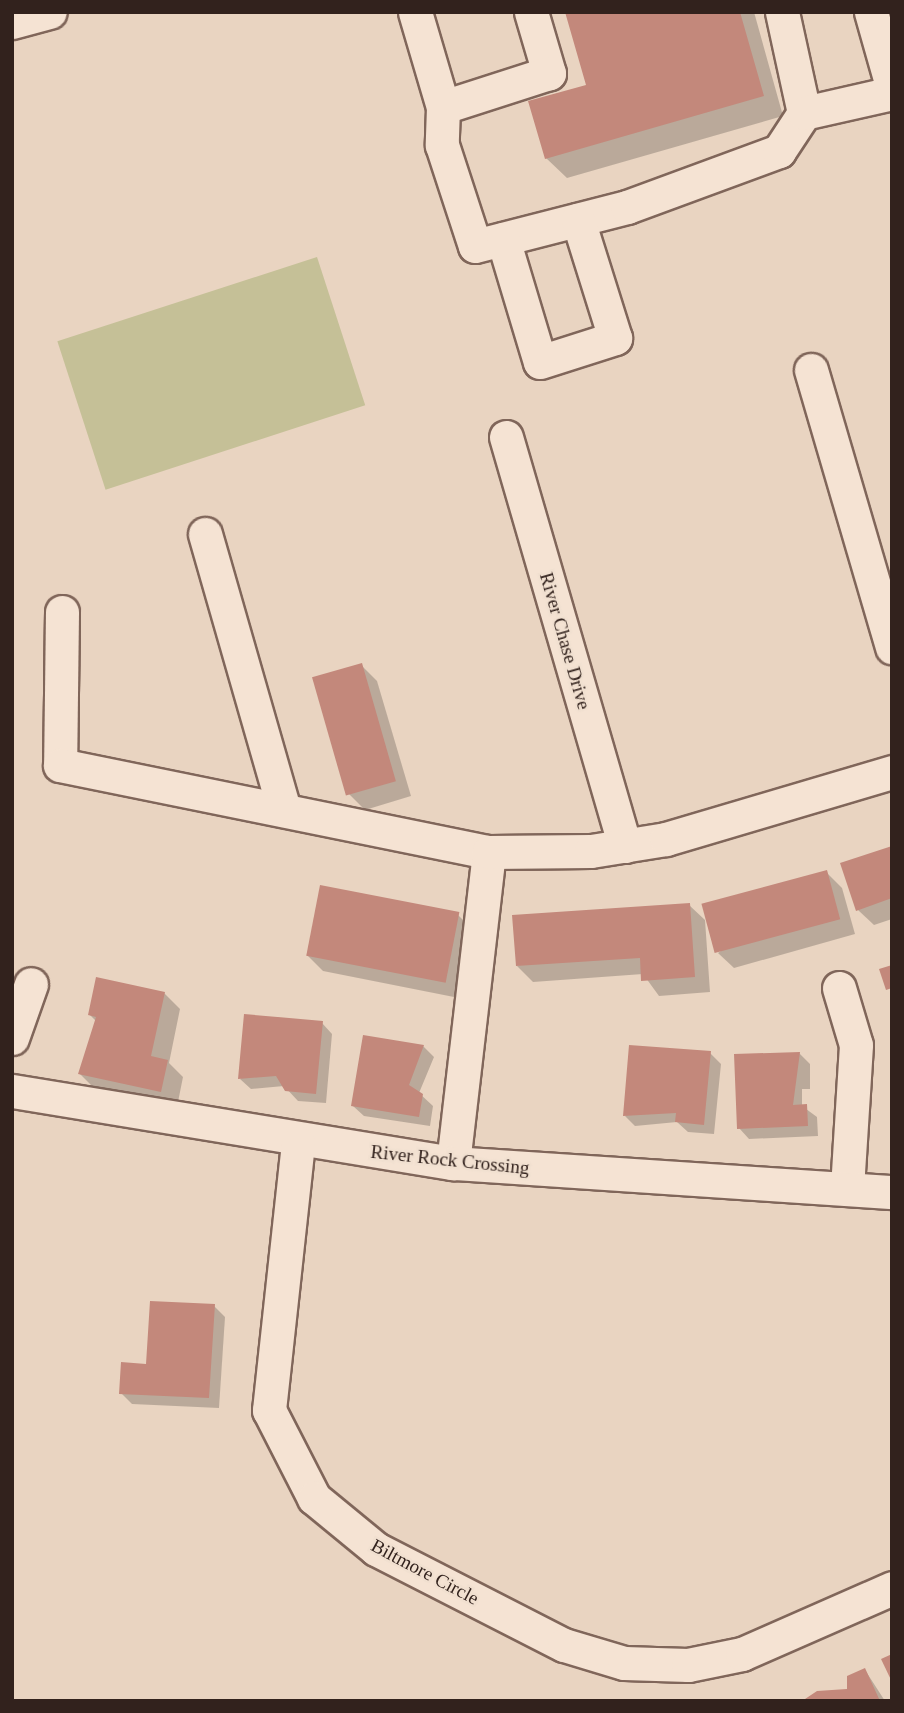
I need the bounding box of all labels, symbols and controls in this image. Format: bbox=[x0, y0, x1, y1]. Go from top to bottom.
street label: River Chase Drive bbox=[535, 570, 595, 712]
street label: River Rock Crossing bbox=[370, 1140, 530, 1180]
street label: Biltmore Circle bbox=[367, 1534, 483, 1610]

